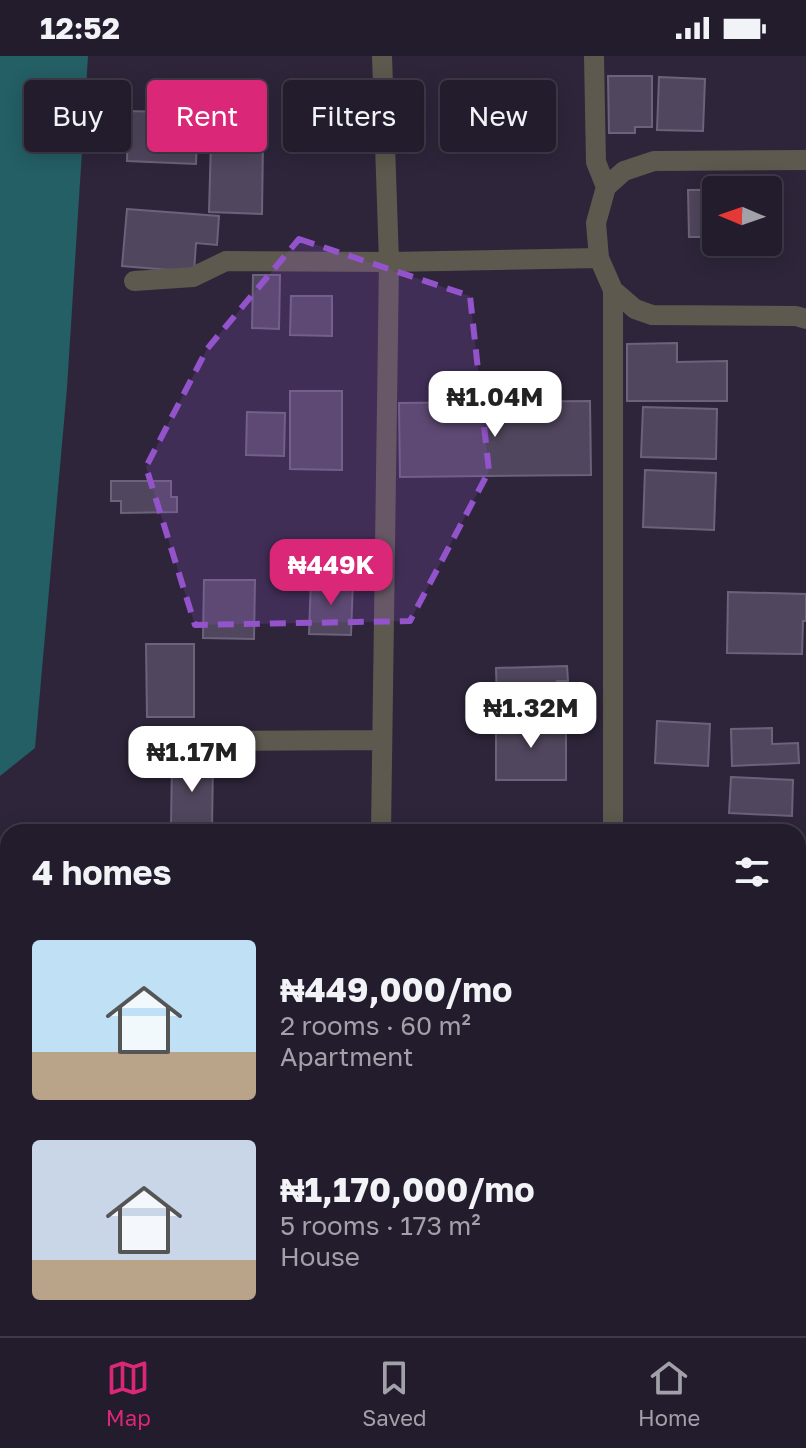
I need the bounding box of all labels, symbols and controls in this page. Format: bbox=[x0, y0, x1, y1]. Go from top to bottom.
text: 12:52 bbox=[40, 10, 120, 46]
chip: Buy bbox=[24, 80, 131, 152]
chip: Rent bbox=[147, 80, 267, 152]
chip: Filters bbox=[283, 80, 424, 152]
chip: New bbox=[440, 80, 556, 152]
north arrow bbox=[702, 176, 782, 256]
map controls bbox=[702, 176, 782, 256]
pin: ₦1.04M bbox=[430, 371, 560, 439]
text: ₦1.04M bbox=[447, 381, 543, 412]
pin: ₦449K bbox=[275, 539, 387, 607]
text: ₦449K bbox=[288, 549, 374, 580]
pin: ₦1.32M bbox=[466, 682, 596, 750]
text: ₦1.32M bbox=[483, 692, 579, 723]
pin: ₦1.17M bbox=[127, 726, 257, 794]
text: ₦1.17M bbox=[146, 736, 238, 767]
icon: filters bbox=[730, 850, 774, 894]
text: 4 homes bbox=[32, 852, 172, 892]
text: ₦449,000/mo bbox=[280, 969, 512, 1009]
icon: home bbox=[96, 972, 192, 1068]
text: 2 rooms · 60 m² bbox=[280, 1010, 471, 1041]
text: Apartment bbox=[280, 1041, 413, 1072]
text: ₦1,170,000/mo bbox=[280, 1169, 535, 1209]
icon: home bbox=[96, 1172, 192, 1268]
text: 5 rooms · 173 m² bbox=[280, 1210, 481, 1241]
text: House bbox=[280, 1241, 360, 1272]
tab: Map bbox=[106, 1356, 151, 1431]
tab: Saved bbox=[362, 1356, 426, 1431]
tab: Home bbox=[638, 1356, 700, 1431]

